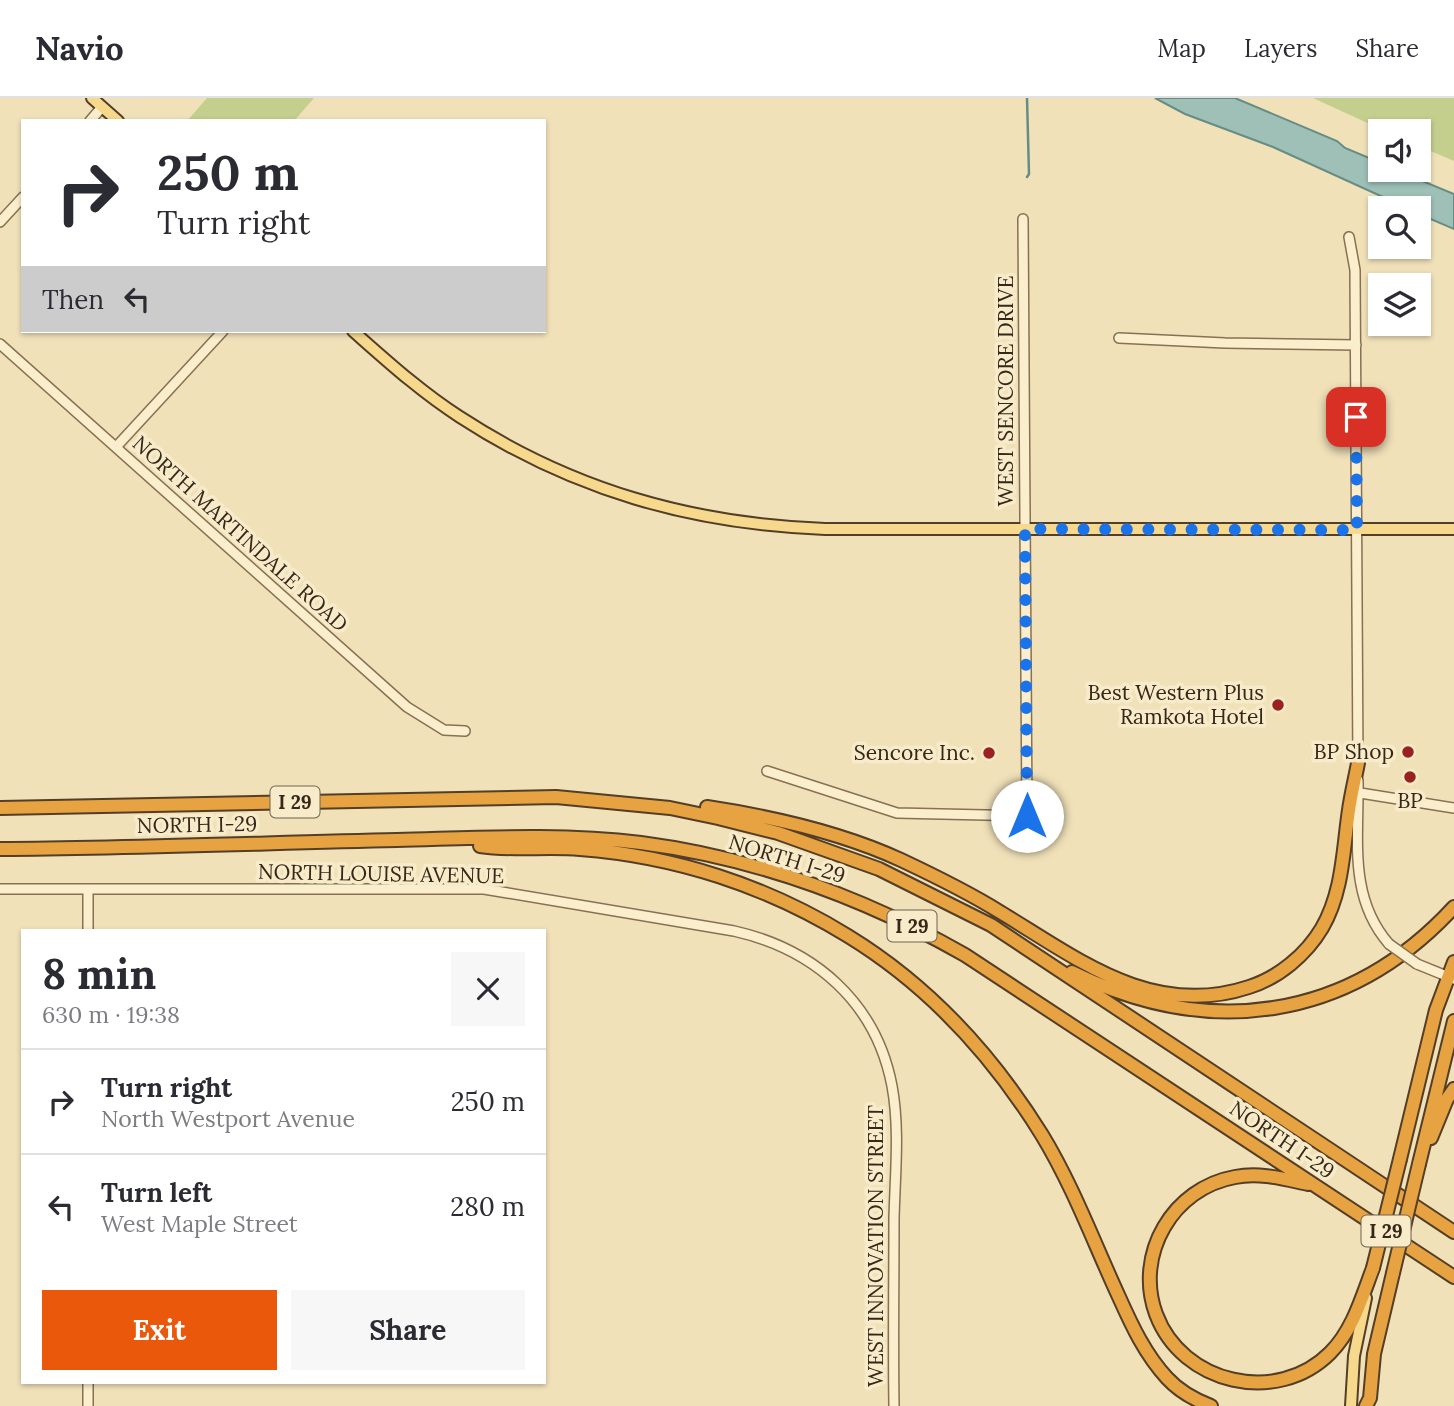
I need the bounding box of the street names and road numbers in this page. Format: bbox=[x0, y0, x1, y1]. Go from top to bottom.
street label: WEST SENCORE DRIVE bbox=[992, 275, 1019, 507]
street label: NORTH MARTINDALE ROAD bbox=[127, 430, 354, 638]
road number: I 29 bbox=[270, 786, 320, 818]
street label: NORTH I-29 bbox=[136, 810, 258, 839]
street label: NORTH I-29 bbox=[726, 828, 849, 889]
street label: NORTH LOUISE AVENUE bbox=[258, 858, 504, 889]
road number: I 29 bbox=[888, 911, 936, 942]
street label: NORTH I-29 bbox=[1225, 1095, 1340, 1185]
street label: WEST INNOVATION STREET bbox=[862, 1105, 889, 1387]
road number: I 29 bbox=[1362, 1216, 1410, 1246]

